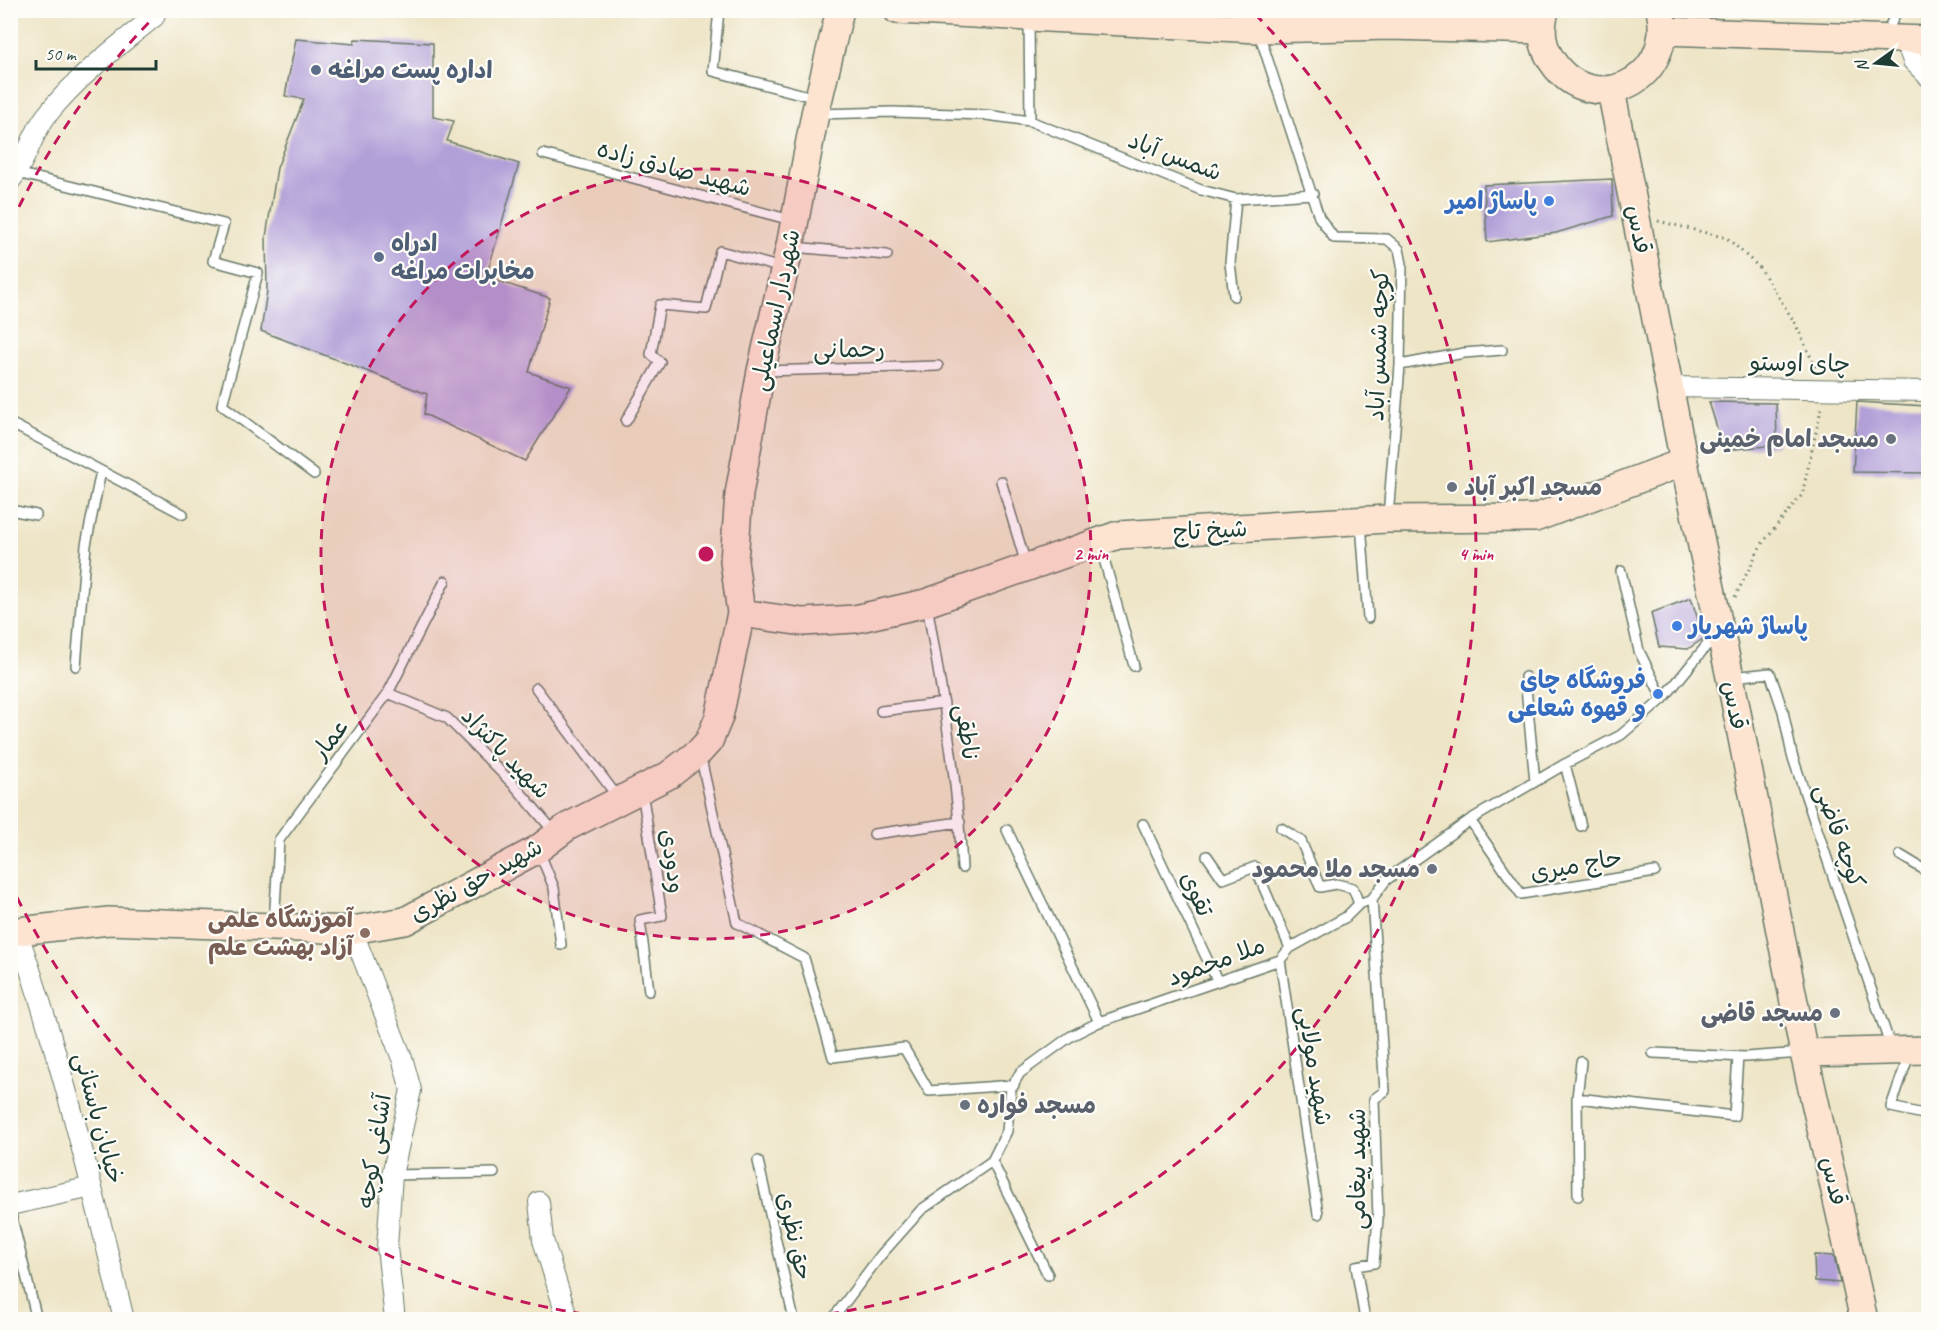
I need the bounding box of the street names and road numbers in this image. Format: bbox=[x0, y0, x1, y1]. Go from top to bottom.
street label: شمس آباد bbox=[1124, 124, 1226, 188]
street label: شهید صادق زاده bbox=[594, 133, 754, 203]
street label: قدس bbox=[1620, 202, 1658, 256]
street label: شهردار اسماعیلی bbox=[743, 226, 807, 394]
street label: کوچه شمس آباد bbox=[1360, 268, 1396, 422]
street label: رحمانی bbox=[813, 333, 885, 365]
street label: چای اوستو bbox=[1747, 347, 1851, 379]
street label: شیخ تاج bbox=[1172, 513, 1248, 548]
street label: قدس bbox=[1716, 678, 1754, 732]
street label: شهید پاکنژاد bbox=[455, 701, 557, 805]
street label: ناطقی bbox=[948, 702, 986, 762]
street label: عمار bbox=[304, 712, 356, 767]
street label: کوچه قاضی bbox=[1808, 780, 1872, 892]
street label: ودودی bbox=[653, 827, 693, 895]
street label: شهید حق نظری bbox=[404, 831, 548, 929]
street label: حاج میری bbox=[1528, 842, 1625, 889]
street label: تقوی bbox=[1174, 867, 1221, 922]
street label: ملا محمود bbox=[1163, 930, 1269, 992]
street label: شهید مولایی bbox=[1291, 1004, 1339, 1128]
street label: خیابان باستانی bbox=[67, 1049, 131, 1187]
street label: آشاغی کوچه bbox=[350, 1091, 398, 1210]
street label: شهید پیغامی bbox=[1342, 1108, 1372, 1230]
street label: قدس bbox=[1814, 1154, 1854, 1208]
street label: حق نظری bbox=[770, 1189, 820, 1283]

